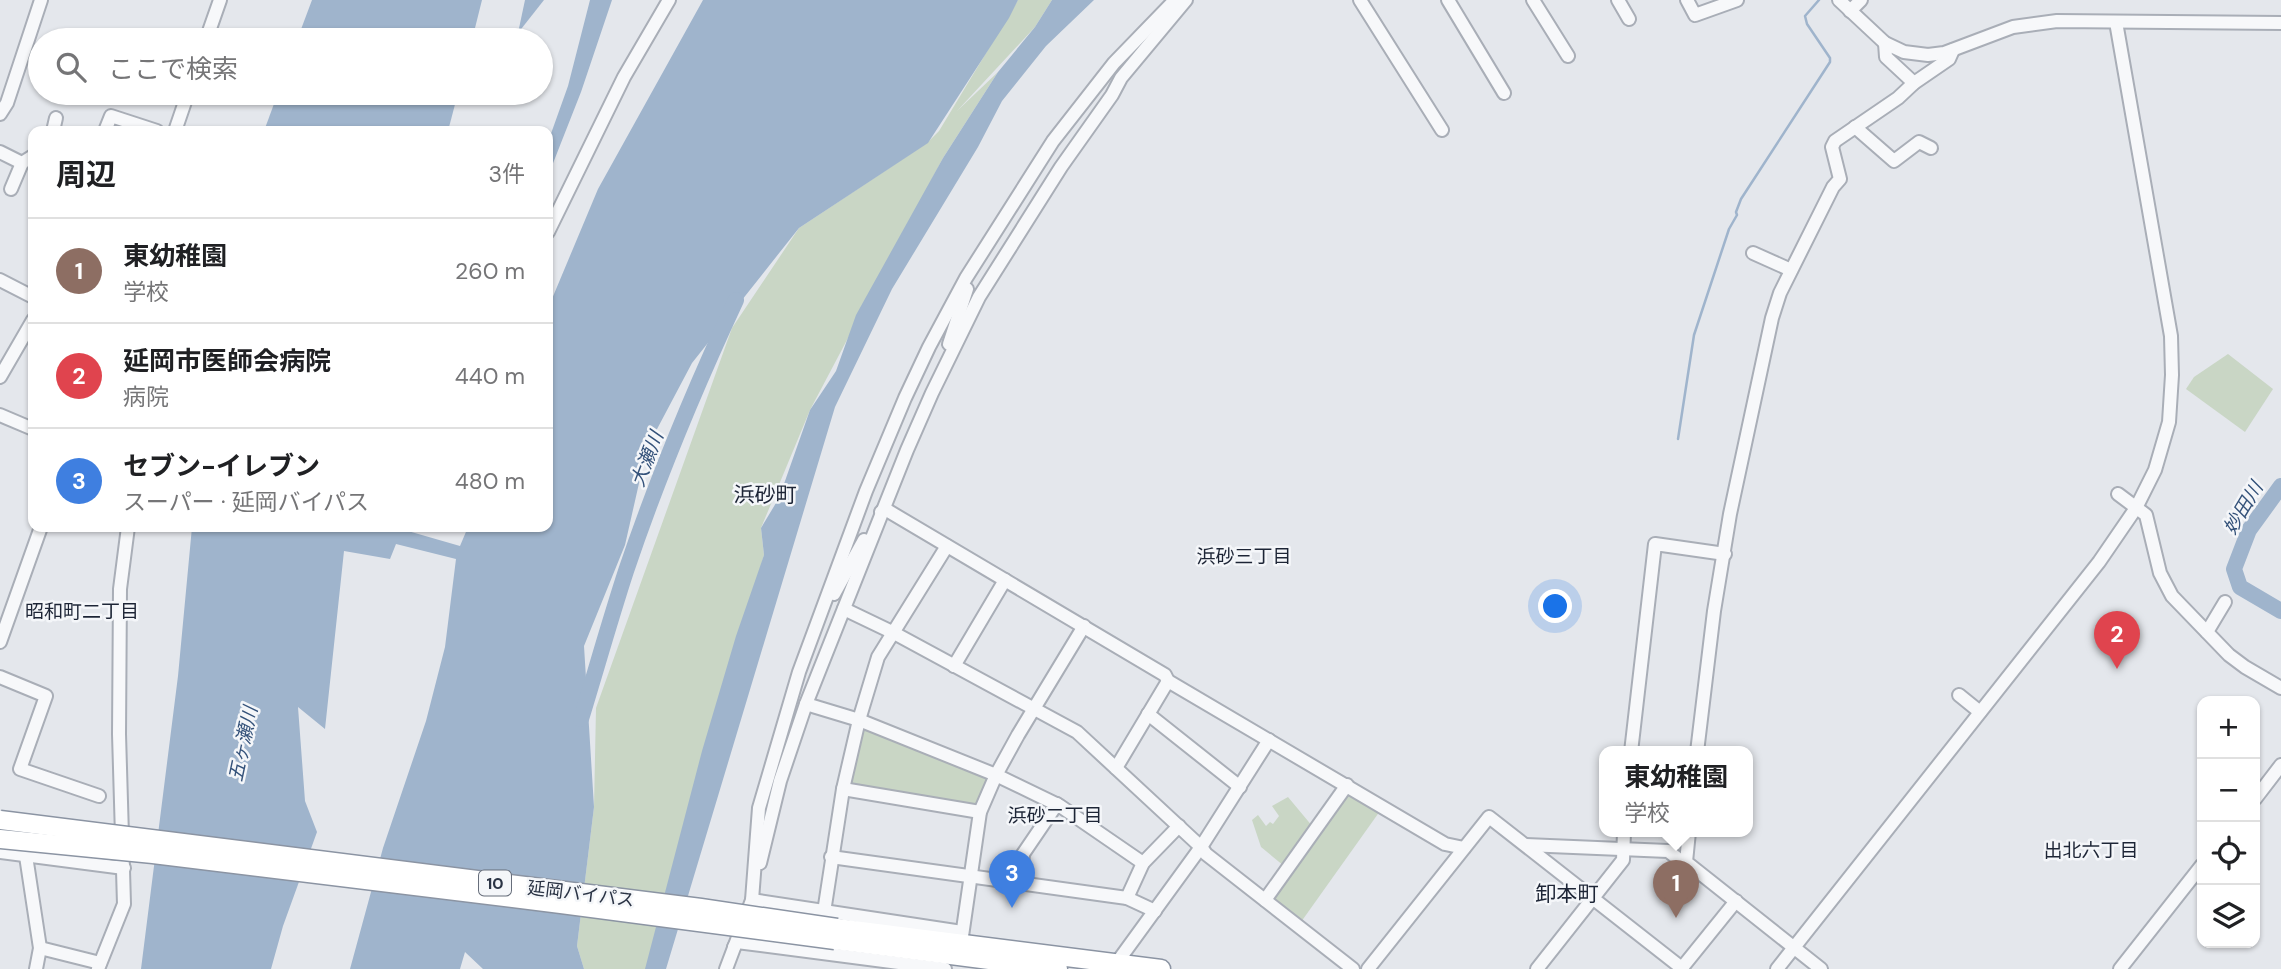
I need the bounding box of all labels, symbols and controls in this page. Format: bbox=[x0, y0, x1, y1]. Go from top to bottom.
search box bbox=[28, 28, 553, 105]
icon: search bbox=[52, 48, 90, 86]
text: ここで検索 bbox=[108, 52, 238, 86]
text: 周辺 bbox=[56, 155, 116, 194]
text: 3件 bbox=[488, 159, 525, 189]
text: 東幼稚園 bbox=[123, 239, 227, 273]
text: 1 bbox=[75, 256, 83, 286]
text: 260 m bbox=[455, 256, 525, 286]
text: 学校 bbox=[123, 277, 169, 307]
text: 延岡市医師会病院 bbox=[123, 344, 331, 378]
text: 2 bbox=[72, 361, 86, 391]
text: 440 m bbox=[455, 361, 525, 391]
text: 病院 bbox=[123, 382, 169, 412]
water label: 大瀬川 bbox=[625, 426, 670, 490]
text: セブン-イレブン bbox=[123, 449, 320, 483]
text: 3 bbox=[72, 466, 86, 496]
text: 480 m bbox=[455, 466, 525, 496]
water label: 妙田川 bbox=[2218, 475, 2269, 539]
district label: 浜砂町 bbox=[734, 481, 797, 509]
text: スーパー · 延岡バイパス bbox=[123, 487, 369, 517]
district label: 浜砂三丁目 bbox=[1196, 544, 1292, 569]
your location bbox=[1538, 589, 1572, 623]
district label: 昭和町二丁目 bbox=[25, 599, 139, 624]
pin: 2 bbox=[2094, 611, 2140, 669]
map controls bbox=[2197, 696, 2260, 948]
button: + bbox=[2197, 696, 2260, 759]
water label: 五ヶ瀬川 bbox=[223, 702, 264, 784]
popup bbox=[1599, 746, 1753, 837]
button: − bbox=[2197, 759, 2260, 822]
text: 東幼稚園 bbox=[1624, 760, 1728, 794]
text: 学校 bbox=[1624, 798, 1670, 828]
district label: 浜砂二丁目 bbox=[1007, 803, 1103, 828]
button: locate bbox=[2197, 822, 2260, 885]
district label: 出北六丁目 bbox=[2043, 838, 2139, 863]
pin: 3 bbox=[989, 850, 1035, 908]
pin: 1 bbox=[1653, 860, 1699, 918]
road number: 10 bbox=[479, 870, 511, 896]
street label: 延岡バイパス bbox=[526, 876, 636, 912]
district label: 卸本町 bbox=[1536, 880, 1599, 908]
button: layers bbox=[2197, 885, 2260, 948]

